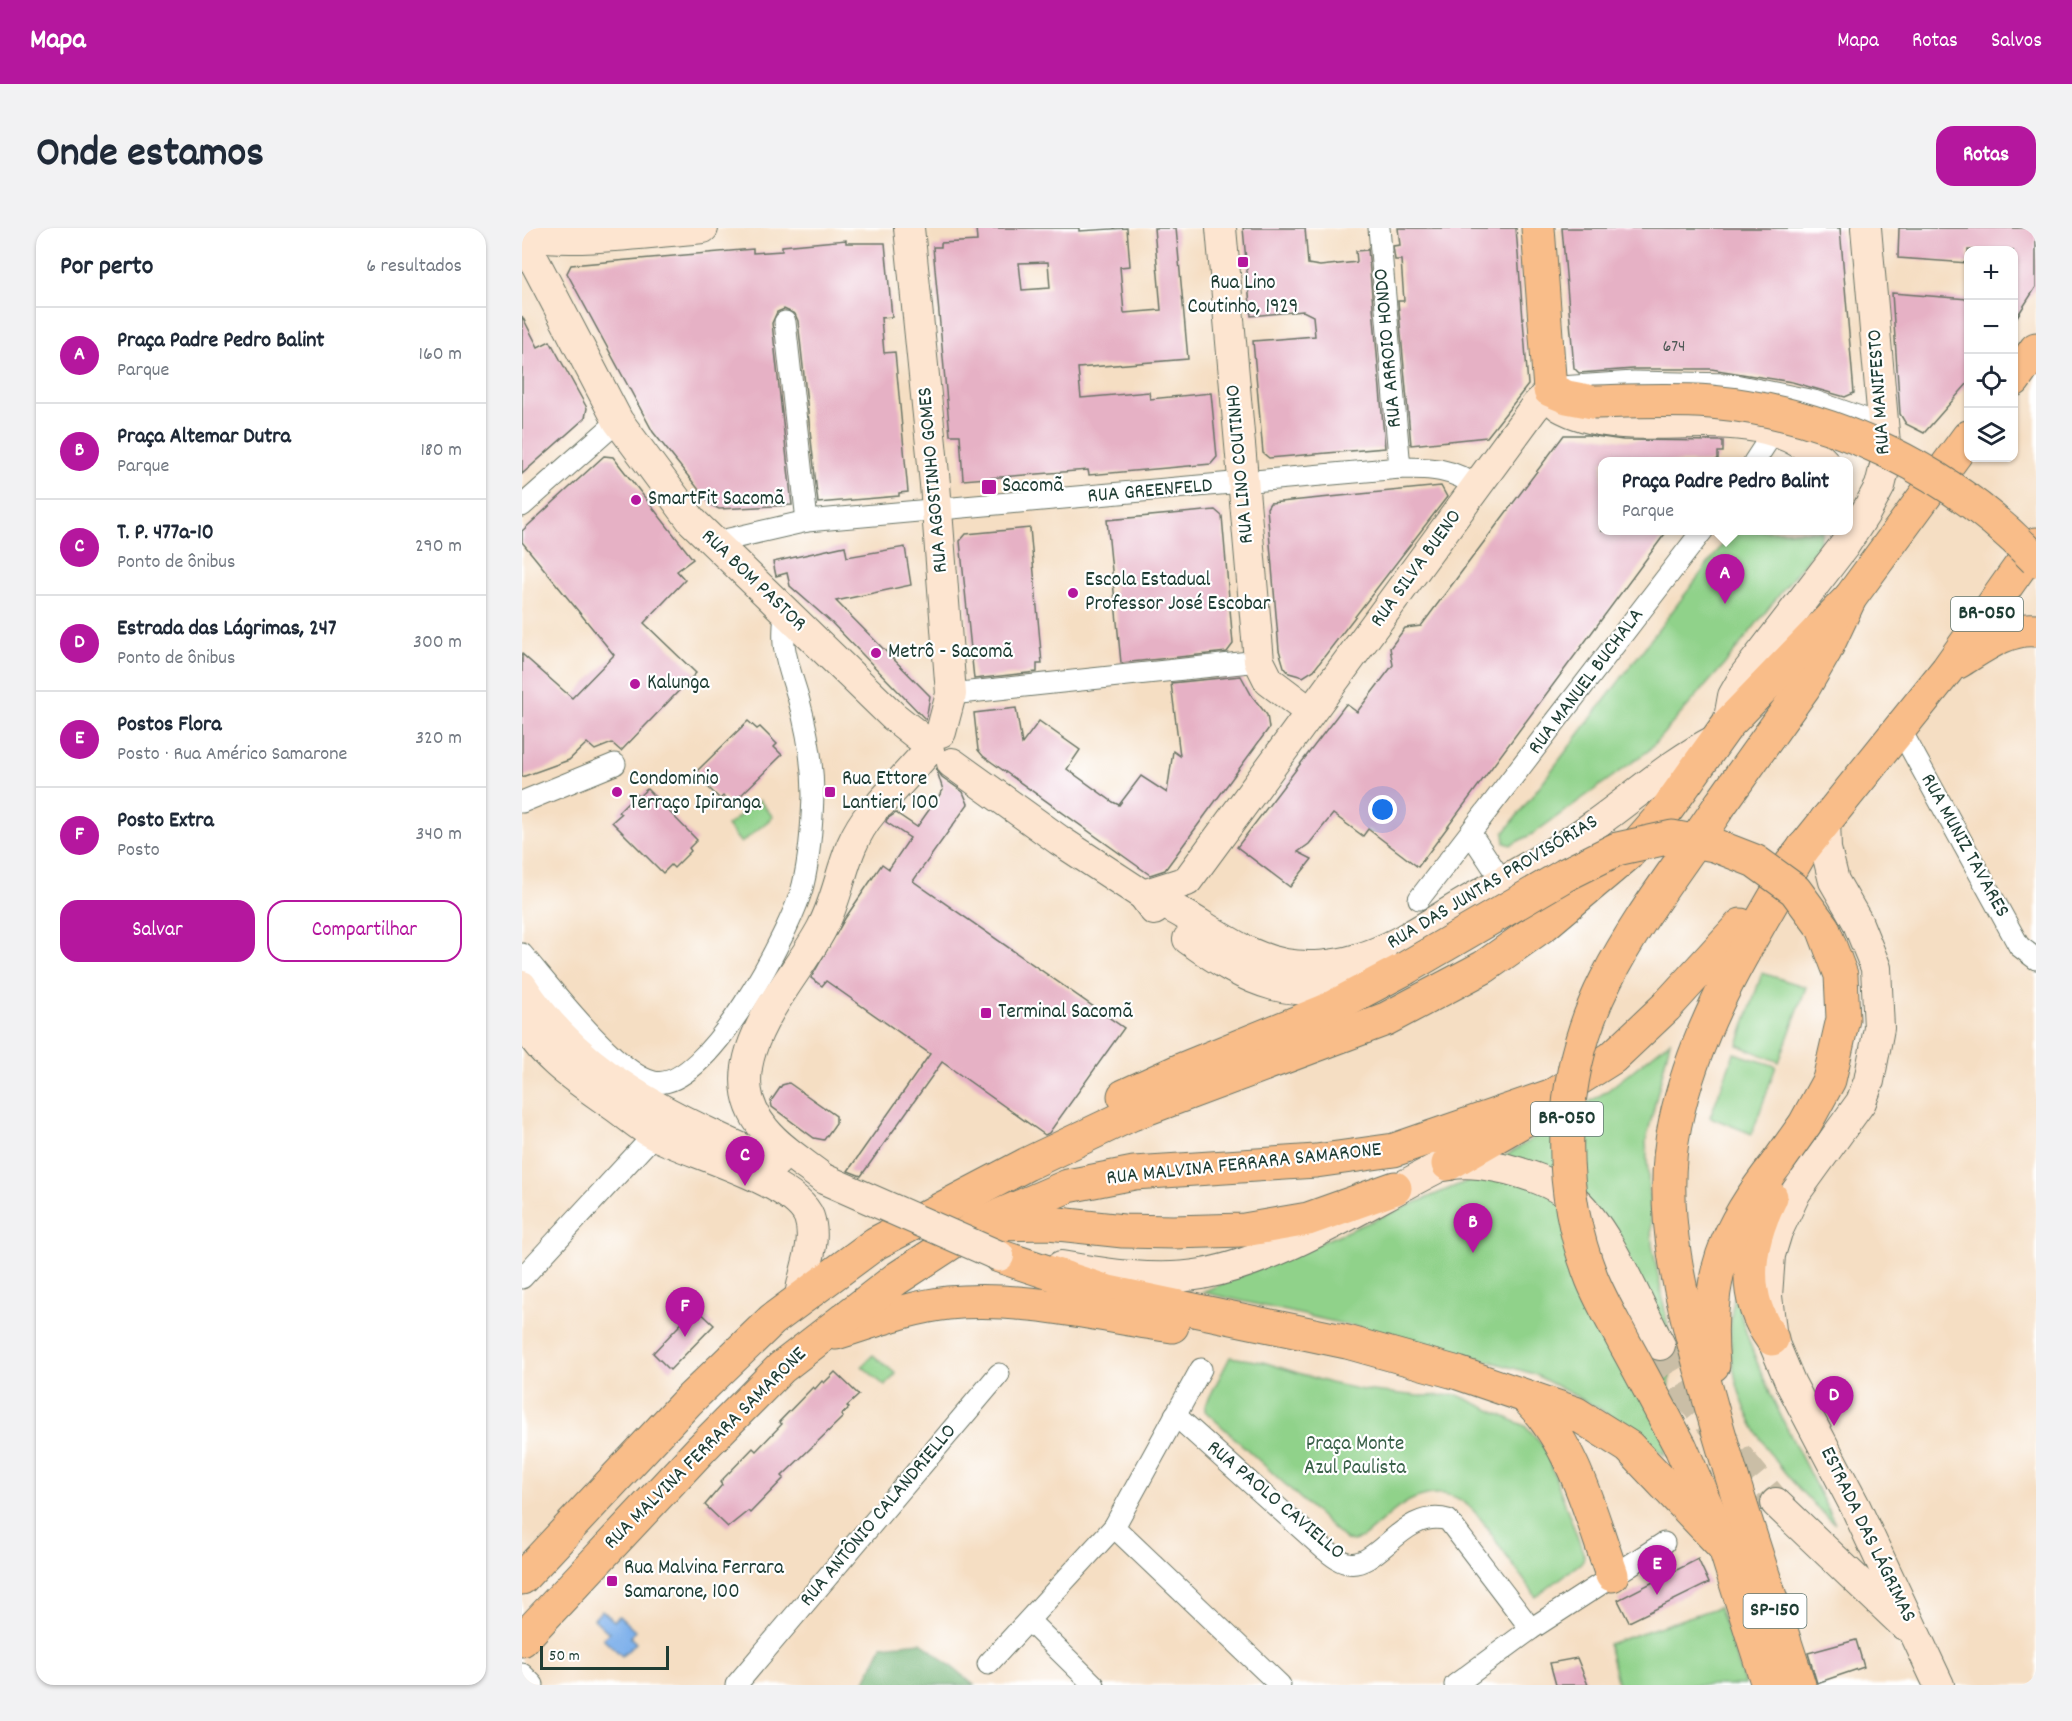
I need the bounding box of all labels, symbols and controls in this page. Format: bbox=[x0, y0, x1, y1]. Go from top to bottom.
text: Mapa bbox=[30, 22, 86, 62]
text: Mapa bbox=[1837, 27, 1879, 57]
text: Rotas bbox=[1912, 27, 1958, 57]
text: Salvos bbox=[1991, 27, 2042, 57]
text: Onde estamos bbox=[36, 126, 264, 186]
button: Rotas bbox=[1936, 126, 2036, 186]
map controls bbox=[1964, 246, 2018, 462]
button: + bbox=[1964, 246, 2018, 300]
text: Por perto bbox=[60, 249, 153, 286]
text: 6 resultados bbox=[366, 253, 462, 281]
marker: Rua Lino Coutinho, 1929 bbox=[1236, 255, 1250, 269]
street label: RUA ARROIO HONDO bbox=[1367, 267, 1411, 429]
place label: Rua Lino Coutinho, 1929 bbox=[1188, 269, 1298, 323]
button: − bbox=[1964, 300, 2018, 354]
text: Praça Padre Pedro Balint bbox=[117, 326, 324, 357]
street label: RUA MANIFESTO bbox=[1861, 328, 1899, 456]
house number: 674 bbox=[1662, 335, 1686, 360]
text: A bbox=[74, 341, 85, 369]
text: 160 m bbox=[419, 341, 462, 369]
button: locate bbox=[1964, 354, 2018, 408]
text: Parque bbox=[117, 357, 169, 385]
street label: RUA LINO COUTINHO bbox=[1219, 383, 1263, 545]
street label: RUA AGOSTINHO GOMES bbox=[911, 386, 957, 574]
button: layers bbox=[1964, 408, 2018, 462]
text: Praça Altemar Dutra bbox=[117, 422, 291, 453]
text: B bbox=[75, 437, 84, 465]
text: 180 m bbox=[420, 437, 462, 465]
text: Parque bbox=[117, 453, 169, 481]
popup bbox=[1598, 457, 1853, 535]
text: Praça Padre Pedro Balint bbox=[1622, 467, 1829, 498]
place label: Sacomã bbox=[1002, 472, 1064, 502]
street label: RUA GREENFELD bbox=[1086, 472, 1214, 512]
marker: Sacomã bbox=[980, 478, 998, 496]
place label: SmartFit Sacomã bbox=[648, 485, 785, 515]
marker: SmartFit Sacomã bbox=[629, 493, 643, 507]
text: Parque bbox=[1622, 498, 1674, 526]
street label: RUA SILVA BUENO bbox=[1364, 504, 1470, 634]
text: T. P. 477a-10 bbox=[117, 518, 214, 549]
street label: RUA BOM PASTOR bbox=[693, 523, 813, 639]
text: C bbox=[75, 533, 84, 561]
text: 290 m bbox=[415, 533, 462, 561]
text: Ponto de ônibus bbox=[117, 549, 235, 577]
pin: A bbox=[1706, 554, 1744, 604]
place label: Escola Estadual Professor José Escobar bbox=[1085, 566, 1271, 620]
marker: Escola Estadual Professor José Escobar bbox=[1066, 586, 1080, 600]
road number: BR-050 bbox=[1951, 597, 2023, 631]
street label: RUA MANUEL BUCHALA bbox=[1522, 602, 1652, 762]
text: Estrada das Lágrimas, 247 bbox=[117, 614, 336, 645]
text: D bbox=[74, 629, 85, 657]
text: 300 m bbox=[413, 629, 462, 657]
place label: Metrô - Sacomã bbox=[888, 638, 1014, 668]
text: Ponto de ônibus bbox=[117, 645, 235, 673]
marker: Metrô - Sacomã bbox=[869, 646, 883, 660]
place label: Kalunga bbox=[647, 669, 710, 699]
marker: Kalunga bbox=[628, 677, 642, 691]
text: Postos Flora bbox=[117, 710, 222, 741]
text: E bbox=[75, 725, 84, 753]
text: 320 m bbox=[415, 725, 462, 753]
text: Posto · Rua Américo Samarone bbox=[117, 741, 347, 769]
place label: Condominio Terraço Ipiranga bbox=[629, 765, 762, 819]
place label: Rua Ettore Lantieri, 100 bbox=[842, 765, 939, 819]
street label: RUA MUNIZ TAVARES bbox=[1912, 769, 2016, 923]
marker: Condominio Terraço Ipiranga bbox=[610, 785, 624, 799]
marker: Rua Ettore Lantieri, 100 bbox=[823, 785, 837, 799]
your location bbox=[1368, 795, 1397, 824]
text: Posto Extra bbox=[117, 806, 214, 837]
street label: RUA DAS JUNTAS PROVISÓRIAS bbox=[1382, 808, 1604, 958]
text: F bbox=[75, 821, 84, 849]
text: 340 m bbox=[416, 821, 462, 849]
text: Posto bbox=[117, 837, 160, 865]
button: Salvar bbox=[60, 900, 255, 962]
button: Compartilhar bbox=[267, 900, 462, 962]
place label: Terminal Sacomã bbox=[998, 998, 1133, 1028]
marker: Terminal Sacomã bbox=[979, 1006, 993, 1020]
road number: BR-050 bbox=[1531, 1102, 1603, 1136]
pin: C bbox=[726, 1136, 764, 1186]
street label: RUA MALVINA FERRARA SAMARONE bbox=[1105, 1136, 1383, 1194]
pin: B bbox=[1454, 1204, 1492, 1253]
pin: F bbox=[666, 1288, 704, 1337]
street label: RUA MALVINA FERRARA SAMARONE bbox=[598, 1340, 815, 1557]
pin: D bbox=[1814, 1376, 1854, 1426]
street label: RUA ANTÔNIO CALANDRIELLO bbox=[793, 1418, 965, 1614]
park label: Praça Monte Azul Paulista bbox=[1304, 1430, 1407, 1484]
street label: RUA PAOLO CAVIELLO bbox=[1199, 1434, 1351, 1568]
street label: ESTRADA DAS LÁGRIMAS bbox=[1811, 1442, 1923, 1628]
pin: E bbox=[1638, 1546, 1676, 1595]
place label: Rua Malvina Ferrara Samarone, 100 bbox=[624, 1554, 785, 1608]
marker: Rua Malvina Ferrara Samarone, 100 bbox=[605, 1574, 619, 1588]
road number: SP-150 bbox=[1744, 1594, 1806, 1628]
scale bar bbox=[540, 1643, 669, 1670]
text: 50 m bbox=[549, 1645, 580, 1668]

